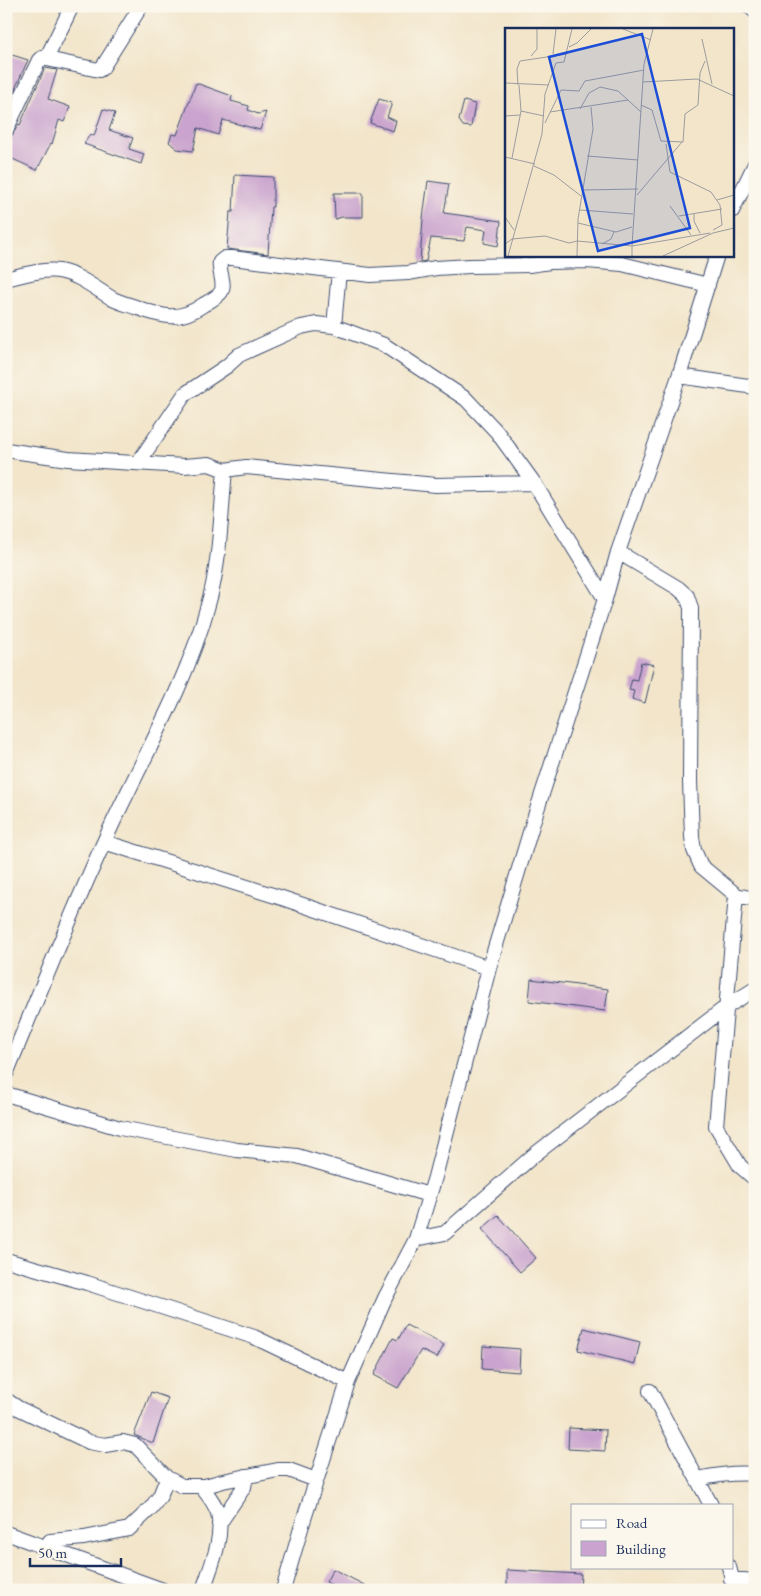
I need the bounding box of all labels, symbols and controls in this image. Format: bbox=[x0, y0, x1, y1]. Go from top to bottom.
inset map bbox=[505, 28, 734, 256]
legend bbox=[571, 1504, 734, 1568]
text: Road bbox=[616, 1513, 648, 1532]
scale bar bbox=[30, 1536, 121, 1568]
text: Building bbox=[616, 1539, 666, 1558]
text: 50 m bbox=[38, 1543, 67, 1562]

